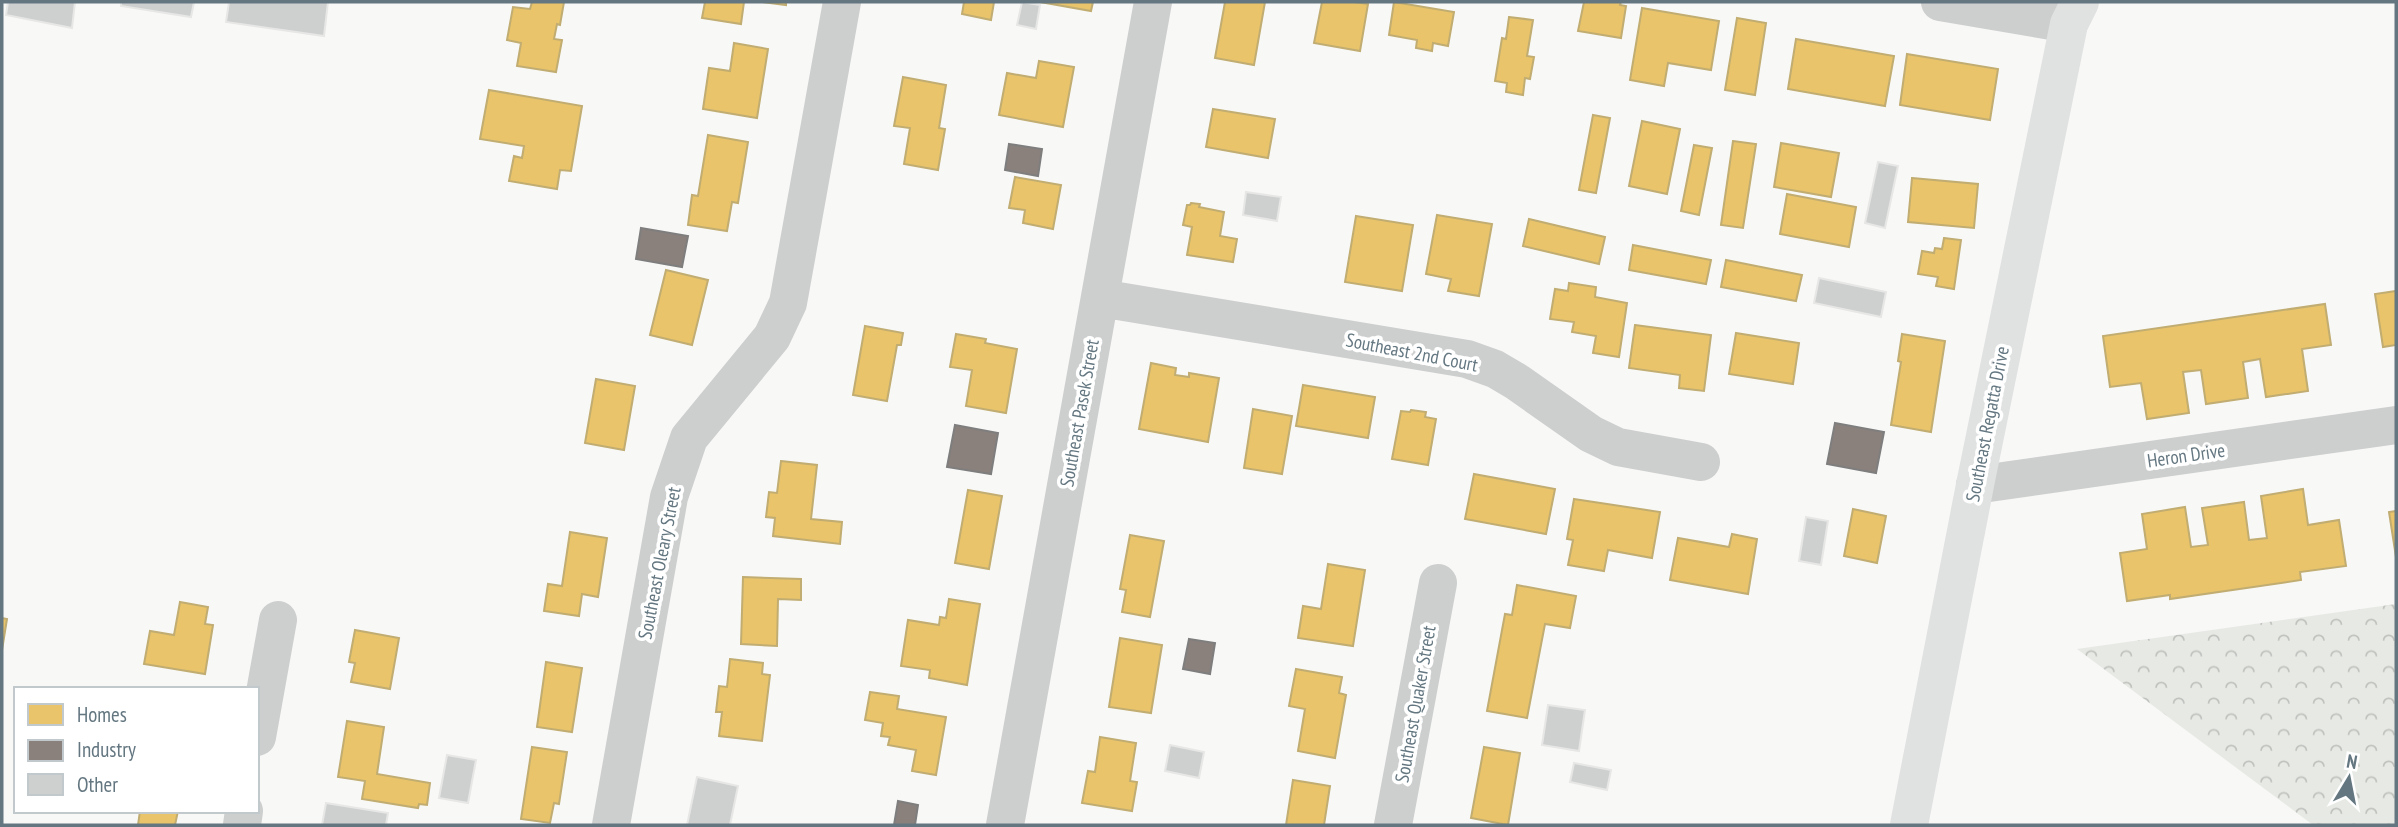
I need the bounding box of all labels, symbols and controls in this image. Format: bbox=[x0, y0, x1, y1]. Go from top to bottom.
street label: Southeast 2nd Court bbox=[1344, 327, 1481, 377]
street label: Southeast Pasek Street bbox=[1054, 337, 1104, 489]
street label: Southeast Regatta Drive bbox=[1960, 344, 2014, 504]
street label: Heron Drive bbox=[2146, 438, 2227, 472]
street label: Southeast Oleary Street bbox=[632, 484, 686, 641]
street label: Southeast Quaker Street bbox=[1389, 623, 1441, 784]
legend bbox=[14, 687, 259, 813]
text: Homes bbox=[77, 701, 127, 728]
text: Industry bbox=[77, 736, 136, 763]
north arrow bbox=[2314, 743, 2384, 813]
text: N bbox=[2345, 749, 2359, 774]
text: Other bbox=[77, 771, 118, 798]

